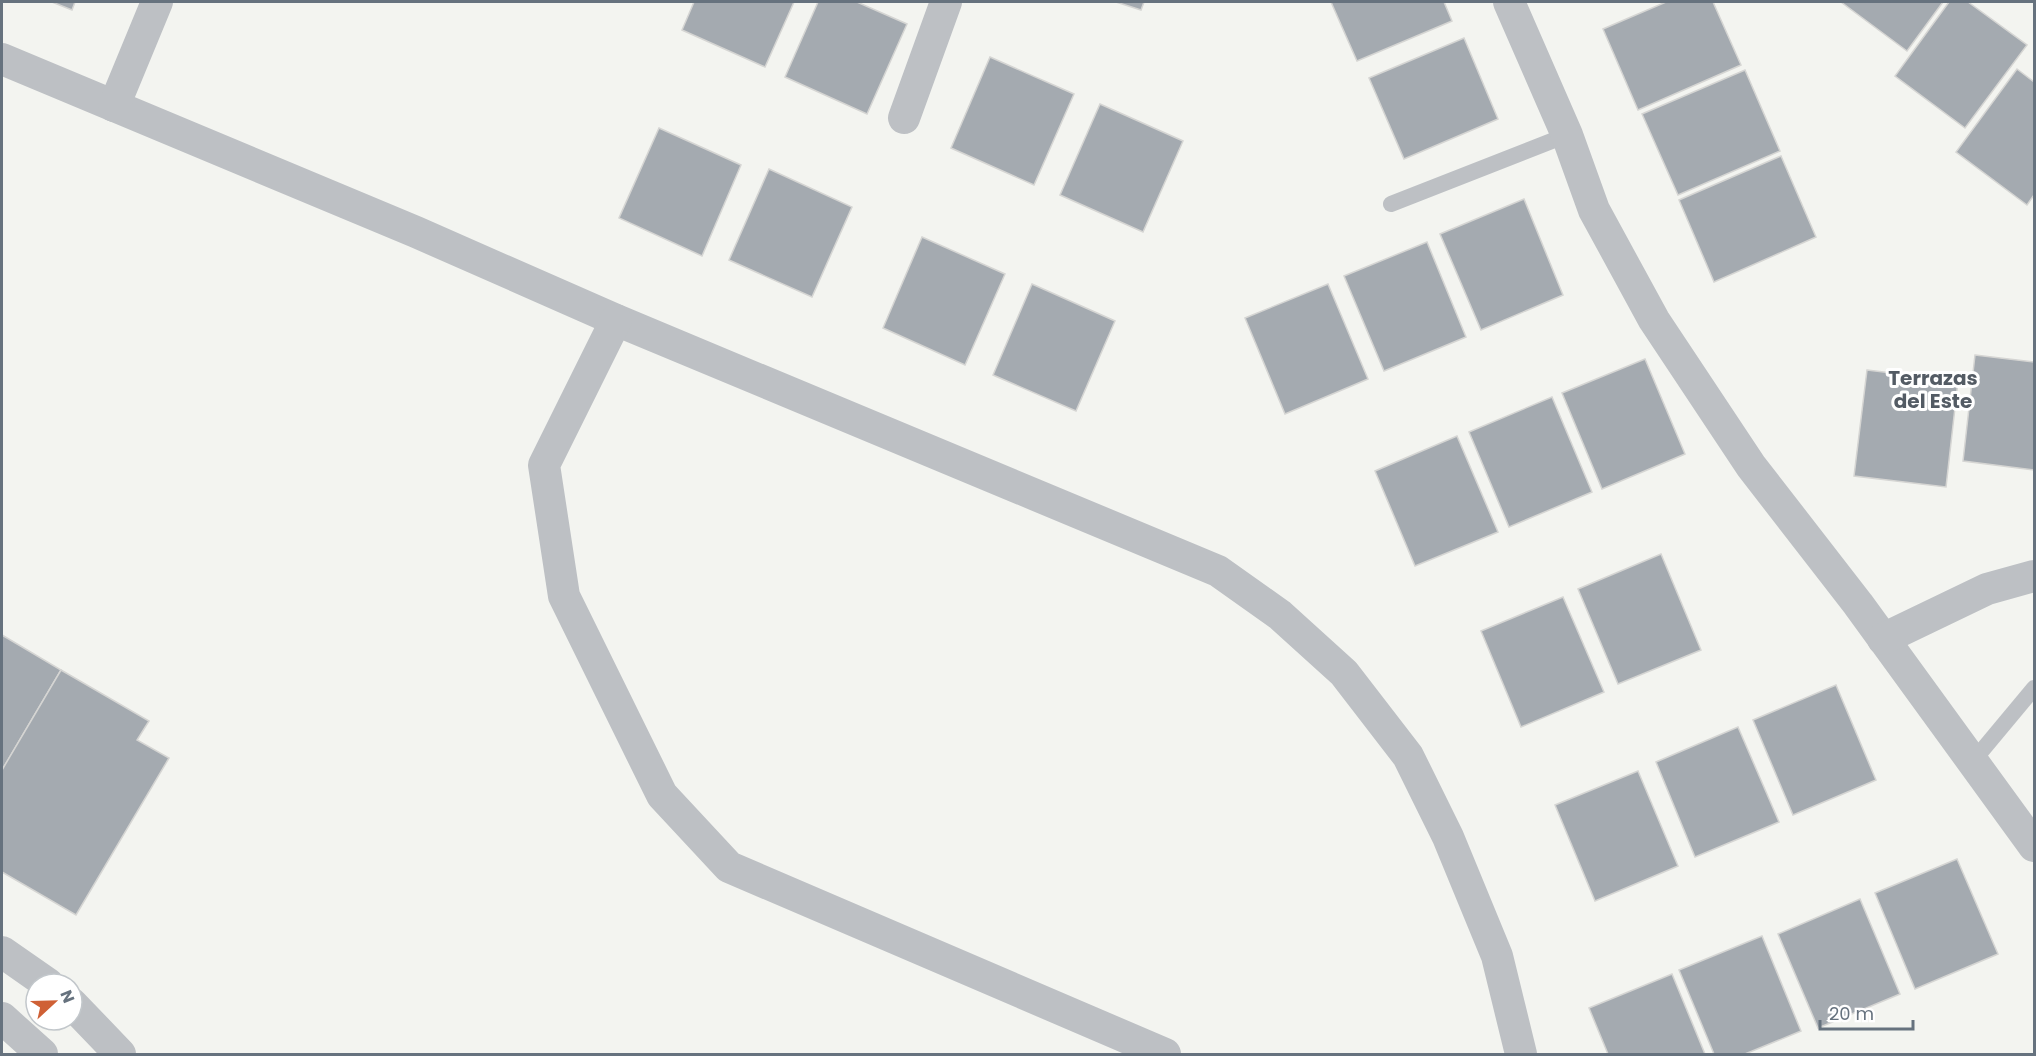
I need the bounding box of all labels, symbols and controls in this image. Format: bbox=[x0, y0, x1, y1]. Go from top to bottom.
district label: Terrazas del Este bbox=[1888, 364, 1978, 415]
north arrow bbox=[24, 972, 84, 1032]
text: N bbox=[55, 987, 80, 1006]
scale bar bbox=[1820, 993, 1913, 1031]
text: 20 m bbox=[1829, 1001, 1874, 1026]

